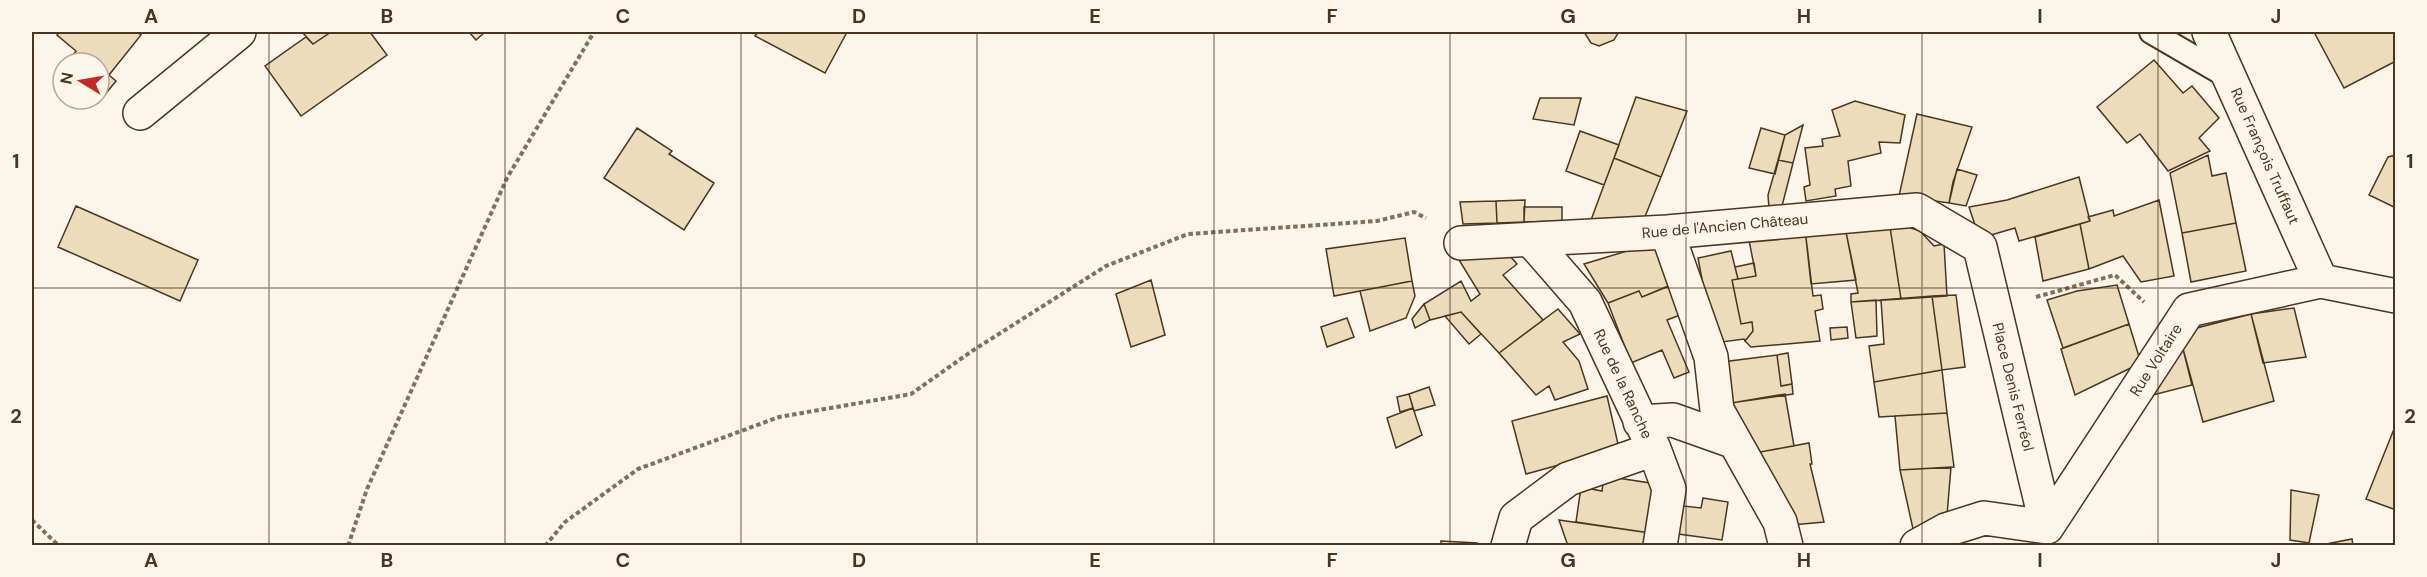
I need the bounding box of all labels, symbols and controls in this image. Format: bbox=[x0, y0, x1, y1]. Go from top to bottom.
text: A bbox=[144, 3, 158, 29]
text: B bbox=[381, 3, 393, 29]
text: C bbox=[616, 3, 630, 29]
text: D bbox=[852, 3, 866, 29]
text: E bbox=[1089, 3, 1101, 29]
text: F bbox=[1326, 3, 1338, 29]
text: G bbox=[1560, 3, 1576, 29]
text: H bbox=[1797, 3, 1811, 29]
text: I bbox=[2037, 3, 2043, 29]
text: J bbox=[2271, 3, 2281, 29]
north arrow bbox=[51, 51, 111, 111]
text: N bbox=[55, 71, 78, 86]
street label: Rue François Truffaut bbox=[2226, 85, 2304, 227]
text: 1 bbox=[12, 148, 20, 174]
text: 1 bbox=[2406, 148, 2414, 174]
street label: Rue de l'Ancien Château bbox=[1641, 209, 1809, 243]
street label: Rue Voltaire bbox=[2125, 320, 2187, 400]
street label: Place Denis Ferréol bbox=[1987, 321, 2039, 453]
street label: Rue de la Ranche bbox=[1589, 326, 1657, 442]
text: 2 bbox=[10, 403, 22, 429]
text: 2 bbox=[2404, 403, 2416, 429]
text: A bbox=[144, 547, 158, 573]
text: B bbox=[381, 547, 393, 573]
text: C bbox=[616, 547, 630, 573]
text: D bbox=[852, 547, 866, 573]
text: E bbox=[1089, 547, 1101, 573]
text: F bbox=[1326, 547, 1338, 573]
text: G bbox=[1560, 547, 1576, 573]
text: H bbox=[1797, 547, 1811, 573]
text: I bbox=[2037, 547, 2043, 573]
text: J bbox=[2271, 547, 2281, 573]

